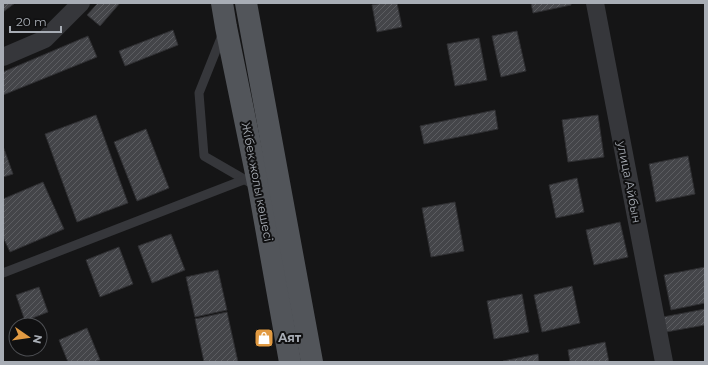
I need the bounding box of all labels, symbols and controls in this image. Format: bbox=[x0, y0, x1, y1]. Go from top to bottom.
scale bar bbox=[10, 8, 61, 34]
text: 20 m bbox=[16, 14, 47, 29]
street label: Жібек жолы көшесі bbox=[239, 121, 276, 243]
street label: улица Айбын bbox=[614, 139, 645, 224]
north arrow bbox=[8, 317, 48, 357]
shop icon: Аят bbox=[253, 327, 275, 349]
place label: Аят bbox=[278, 330, 302, 345]
text: N bbox=[30, 333, 46, 345]

